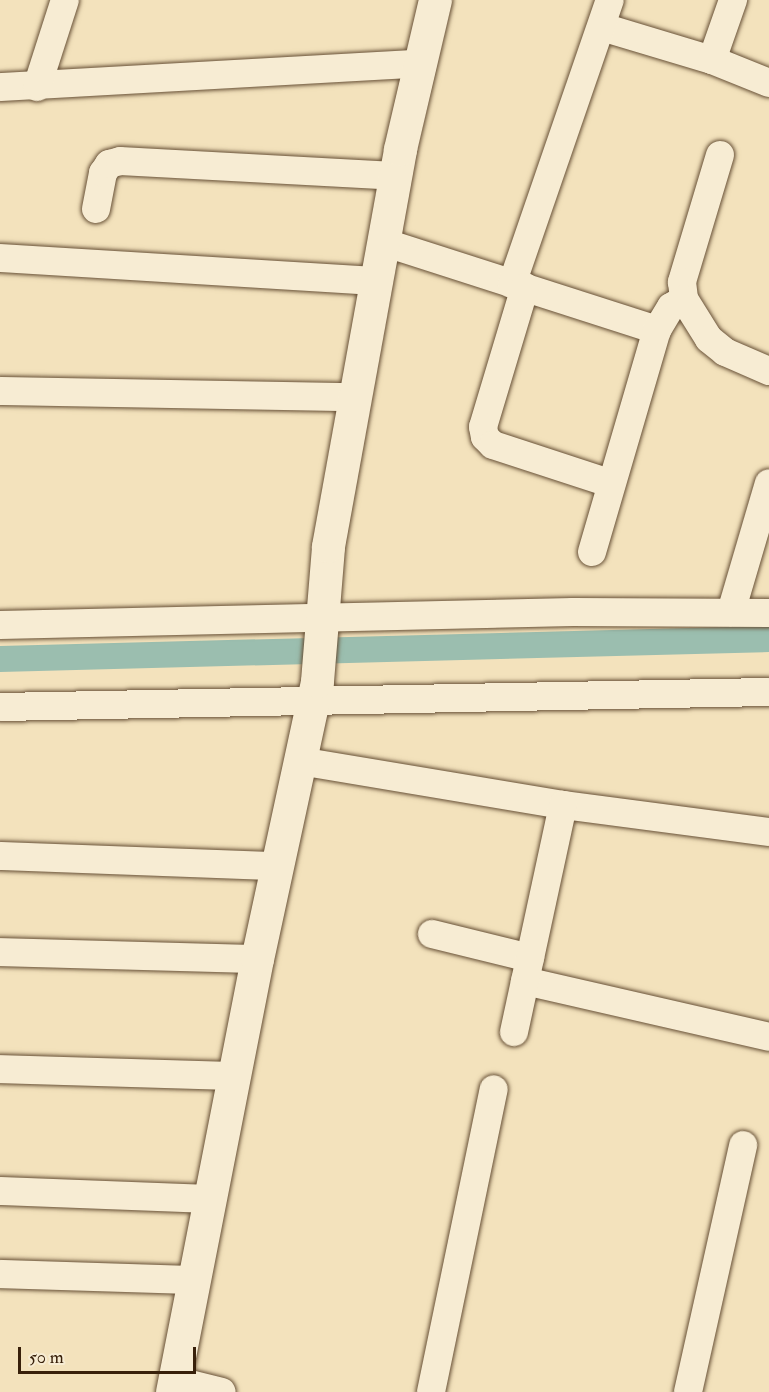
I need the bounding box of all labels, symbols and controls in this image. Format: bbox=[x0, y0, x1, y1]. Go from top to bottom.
scale bar bbox=[21, 1335, 200, 1373]
text: 50 m bbox=[29, 1346, 64, 1369]

